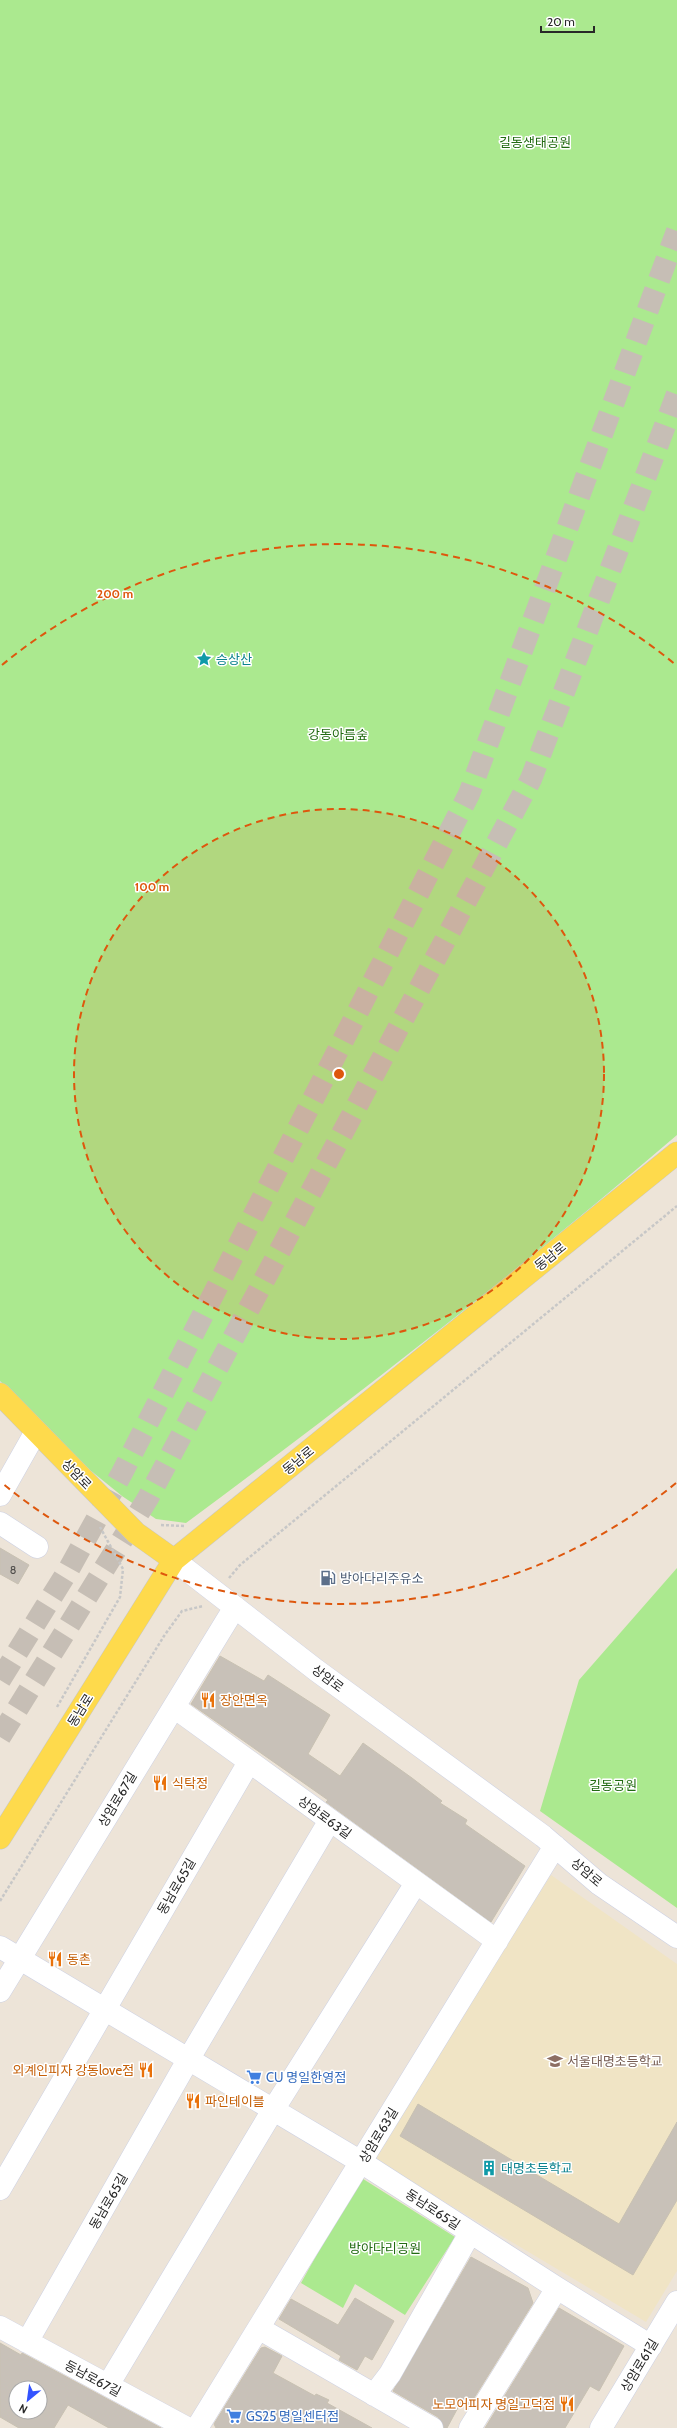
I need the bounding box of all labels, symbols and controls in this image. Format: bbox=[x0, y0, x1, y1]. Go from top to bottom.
scale bar bbox=[541, 8, 594, 34]
text: 20 m bbox=[547, 14, 575, 29]
park label: 길동생태공원 bbox=[499, 134, 571, 150]
text: 200 m bbox=[97, 586, 133, 601]
place icon: 승상산 bbox=[195, 650, 213, 668]
place label: 승상산 bbox=[216, 651, 252, 667]
park label: 강동아름숲 bbox=[308, 726, 368, 742]
text: 100 m bbox=[135, 879, 169, 894]
centre of rings bbox=[332, 1067, 346, 1081]
street label: 동남로 bbox=[531, 1238, 569, 1274]
street label: 동남로 bbox=[279, 1442, 317, 1478]
street label: 상암로 bbox=[59, 1456, 95, 1492]
house number: 8 bbox=[10, 1563, 16, 1577]
fuel station icon: 방아다리주유소 bbox=[319, 1569, 337, 1587]
place label: 방아다리주유소 bbox=[340, 1570, 424, 1586]
street label: 상암로 bbox=[309, 1661, 347, 1695]
street label: 동남로 bbox=[64, 1691, 96, 1729]
restaurant icon: 장안면옥 bbox=[199, 1691, 217, 1709]
place label: 장안면옥 bbox=[220, 1692, 268, 1708]
street label: 상암로67길 bbox=[94, 1768, 140, 1830]
restaurant icon: 식탁정 bbox=[151, 1774, 169, 1792]
place label: 식탁정 bbox=[172, 1775, 208, 1791]
park label: 길동공원 bbox=[589, 1777, 637, 1793]
street label: 상암로63길 bbox=[295, 1792, 355, 1842]
street label: 상암로 bbox=[568, 1854, 606, 1890]
street label: 동남로65길 bbox=[154, 1855, 198, 1917]
restaurant icon: 동촌 bbox=[46, 1950, 64, 1968]
place label: 동촌 bbox=[67, 1951, 91, 1967]
school or university icon: 서울대명초등학교 bbox=[546, 2052, 564, 2070]
place label: 서울대명초등학교 bbox=[567, 2053, 663, 2069]
restaurant icon: 외계인피자 강동love점 bbox=[137, 2061, 155, 2079]
place label: 외계인피자 강동love점 bbox=[12, 2062, 134, 2078]
supermarket icon: CU 명일한영점 bbox=[245, 2068, 263, 2086]
place label: CU 명일한영점 bbox=[266, 2069, 346, 2085]
restaurant icon: 파인테이블 bbox=[184, 2092, 202, 2110]
place label: 파인테이블 bbox=[205, 2093, 265, 2109]
street label: 상암로63길 bbox=[355, 2104, 401, 2166]
building icon: 대명초등학교 bbox=[480, 2159, 498, 2177]
place label: 대명초등학교 bbox=[501, 2160, 573, 2176]
street label: 동남로65길 bbox=[86, 2170, 130, 2232]
street label: 동남로65길 bbox=[403, 2185, 463, 2233]
park label: 방아다리공원 bbox=[349, 2240, 421, 2256]
street label: 상암로61길 bbox=[617, 2335, 661, 2395]
street label: 동남로67길 bbox=[62, 2356, 124, 2400]
north arrow bbox=[8, 2380, 48, 2420]
restaurant icon: 노모어피자 명일고덕점 bbox=[558, 2395, 576, 2413]
place label: 노모어피자 명일고덕점 bbox=[432, 2396, 555, 2412]
text: N bbox=[16, 2401, 30, 2417]
supermarket icon: GS25 명일센터점 bbox=[225, 2407, 243, 2425]
place label: GS25 명일센터점 bbox=[246, 2408, 339, 2424]

